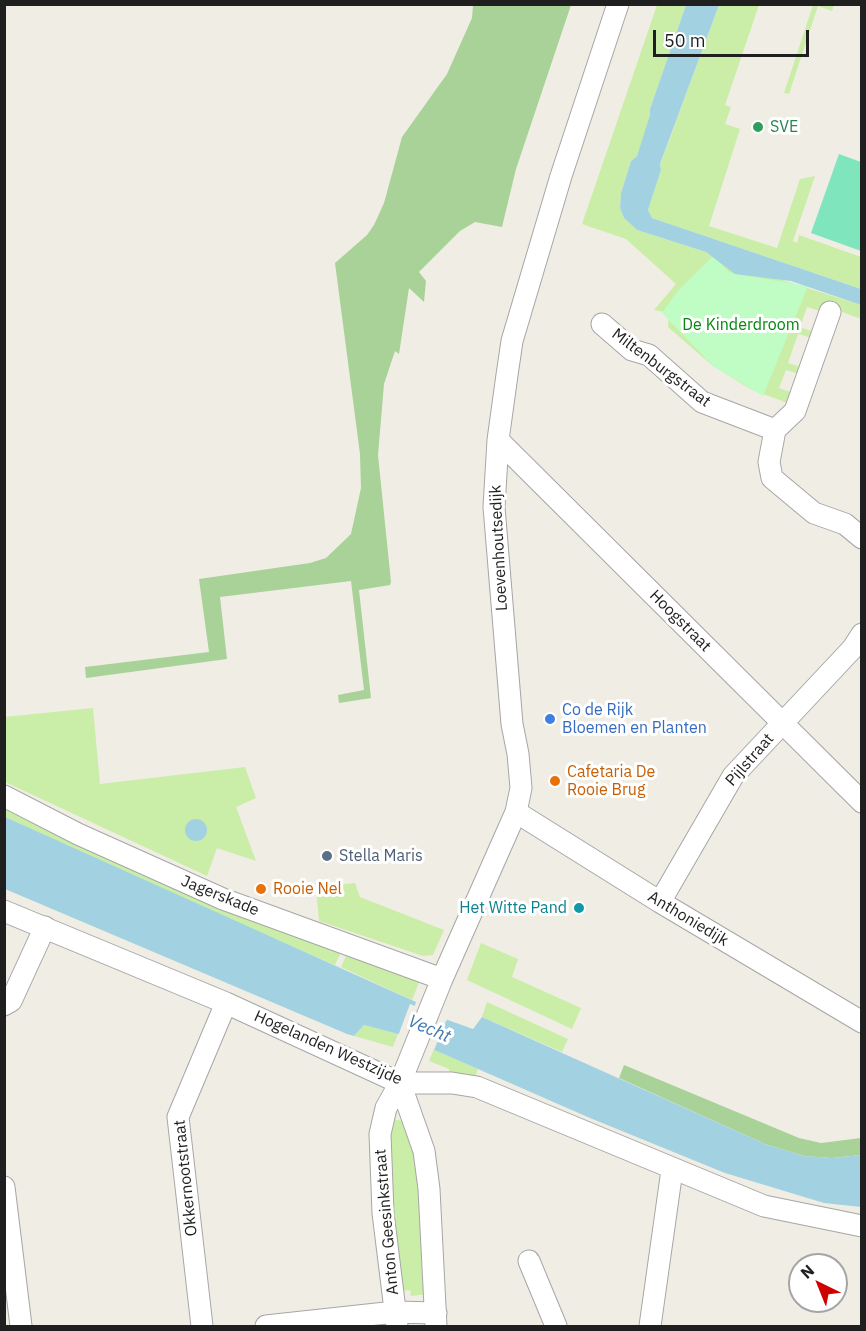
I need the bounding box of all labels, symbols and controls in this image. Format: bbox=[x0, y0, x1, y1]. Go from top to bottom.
scale bar bbox=[656, 18, 812, 56]
text: 50 m bbox=[664, 29, 706, 52]
place label: SVE bbox=[770, 117, 798, 137]
marker: SVE bbox=[751, 120, 765, 134]
park label: De Kinderdroom bbox=[682, 315, 800, 335]
street label: Miltenburgstraat bbox=[608, 325, 714, 411]
street label: Loevenhoutsedijk bbox=[486, 485, 512, 611]
street label: Hoogstraat bbox=[645, 586, 715, 656]
place label: Co de Rijk Bloemen en Planten bbox=[562, 700, 707, 738]
marker: Co de Rijk Bloemen en Planten bbox=[543, 712, 557, 726]
street label: Pijlstraat bbox=[722, 730, 778, 790]
place label: Cafetaria De Rooie Brug bbox=[567, 762, 655, 800]
marker: Cafetaria De Rooie Brug bbox=[548, 774, 562, 788]
place label: Stella Maris bbox=[339, 846, 423, 866]
marker: Stella Maris bbox=[320, 849, 334, 863]
street label: Jagerskade bbox=[178, 872, 262, 920]
place label: Rooie Nel bbox=[273, 879, 342, 899]
marker: Rooie Nel bbox=[254, 882, 268, 896]
street label: Anthoniedijk bbox=[644, 887, 732, 951]
place label: Het Witte Pand bbox=[459, 898, 567, 918]
marker: Het Witte Pand bbox=[572, 901, 586, 915]
street label: Hogelanden Westzijde bbox=[251, 1007, 405, 1089]
water label: Vecht bbox=[405, 1010, 453, 1048]
street label: Okkernootstraat bbox=[170, 1119, 202, 1237]
street label: Anton Geesinkstraat bbox=[371, 1148, 403, 1296]
north arrow bbox=[788, 1253, 848, 1313]
text: N bbox=[796, 1260, 818, 1283]

